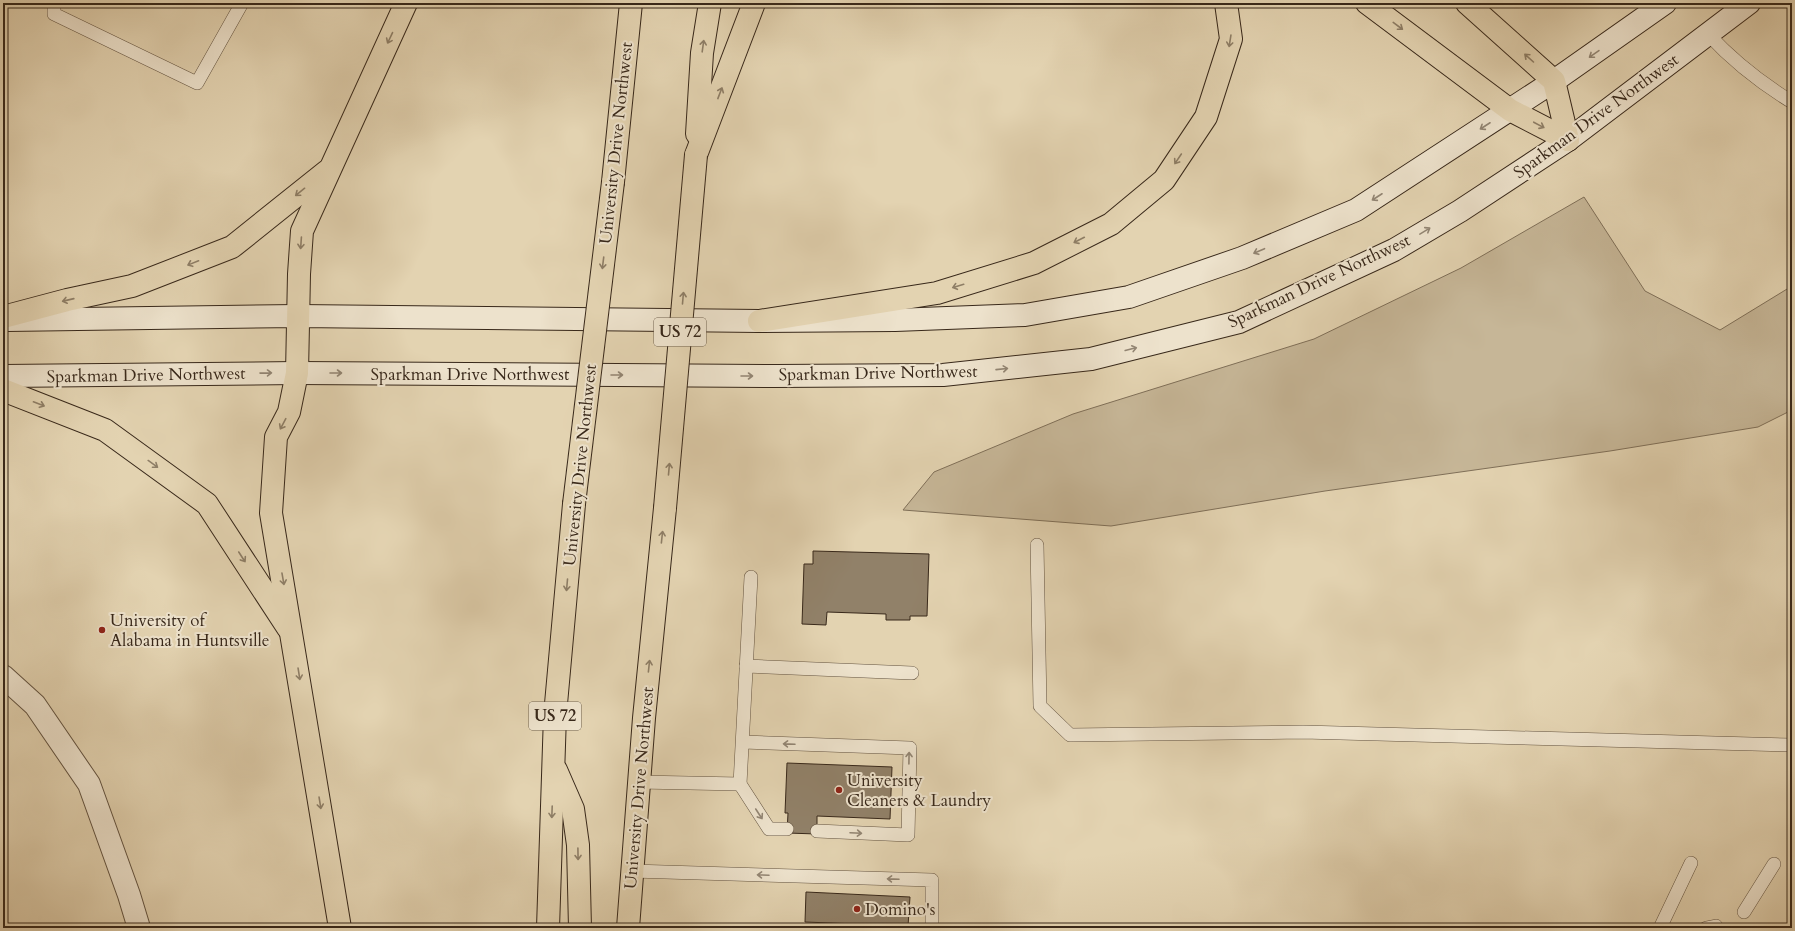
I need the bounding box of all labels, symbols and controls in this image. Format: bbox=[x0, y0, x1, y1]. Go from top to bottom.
one-way arrow bbox=[1393, 22, 1404, 31]
one-way arrow bbox=[386, 32, 393, 44]
one-way arrow bbox=[1226, 35, 1234, 48]
street label: University Drive Northwest bbox=[594, 40, 638, 245]
one-way arrow bbox=[699, 40, 707, 53]
street label: Sparkman Drive Northwest bbox=[1509, 48, 1684, 184]
one-way arrow bbox=[1588, 49, 1599, 58]
one-way arrow bbox=[1524, 54, 1534, 63]
one-way arrow bbox=[716, 87, 724, 99]
one-way arrow bbox=[1480, 122, 1491, 130]
one-way arrow bbox=[1533, 122, 1545, 129]
one-way arrow bbox=[1174, 153, 1182, 164]
one-way arrow bbox=[295, 188, 306, 197]
one-way arrow bbox=[1372, 193, 1383, 201]
one-way arrow bbox=[1419, 227, 1431, 235]
street label: Sparkman Drive Northwest bbox=[1224, 228, 1415, 333]
one-way arrow bbox=[298, 236, 305, 249]
one-way arrow bbox=[1073, 237, 1085, 244]
one-way arrow bbox=[1253, 248, 1265, 256]
one-way arrow bbox=[599, 256, 607, 269]
one-way arrow bbox=[187, 259, 199, 267]
one-way arrow bbox=[952, 283, 965, 290]
one-way arrow bbox=[680, 292, 687, 305]
one-way arrow bbox=[62, 297, 75, 304]
road number: US 72 bbox=[654, 318, 706, 346]
one-way arrow bbox=[1124, 345, 1137, 353]
street label: Sparkman Drive Northwest bbox=[778, 360, 978, 386]
street label: Sparkman Drive Northwest bbox=[46, 362, 246, 388]
street label: University Drive Northwest bbox=[558, 362, 602, 567]
street label: Sparkman Drive Northwest bbox=[371, 363, 570, 386]
one-way arrow bbox=[995, 365, 1008, 372]
one-way arrow bbox=[259, 369, 272, 377]
one-way arrow bbox=[329, 369, 342, 377]
one-way arrow bbox=[610, 371, 623, 379]
one-way arrow bbox=[740, 372, 753, 380]
one-way arrow bbox=[33, 401, 45, 409]
one-way arrow bbox=[279, 418, 286, 430]
one-way arrow bbox=[148, 460, 159, 469]
one-way arrow bbox=[665, 463, 672, 476]
one-way arrow bbox=[659, 530, 666, 543]
one-way arrow bbox=[238, 551, 246, 563]
one-way arrow bbox=[279, 572, 287, 585]
one-way arrow bbox=[563, 578, 570, 591]
place label: University of Alabama in Huntsville bbox=[110, 609, 270, 652]
marker: University of Alabama in Huntsville bbox=[97, 625, 107, 635]
one-way arrow bbox=[646, 660, 653, 673]
one-way arrow bbox=[295, 667, 303, 680]
street label: University Drive Northwest bbox=[619, 685, 659, 890]
road number: US 72 bbox=[529, 702, 581, 730]
one-way arrow bbox=[783, 740, 796, 748]
one-way arrow bbox=[906, 752, 913, 765]
place label: University Cleaners & Laundry bbox=[847, 769, 991, 812]
marker: University Cleaners & Laundry bbox=[834, 785, 844, 795]
one-way arrow bbox=[316, 796, 324, 809]
one-way arrow bbox=[548, 805, 555, 818]
one-way arrow bbox=[756, 808, 764, 820]
one-way arrow bbox=[849, 829, 862, 836]
one-way arrow bbox=[574, 847, 582, 860]
one-way arrow bbox=[757, 871, 770, 879]
one-way arrow bbox=[887, 875, 900, 883]
place label: Domino's bbox=[865, 898, 936, 921]
marker: Domino's bbox=[852, 904, 862, 914]

